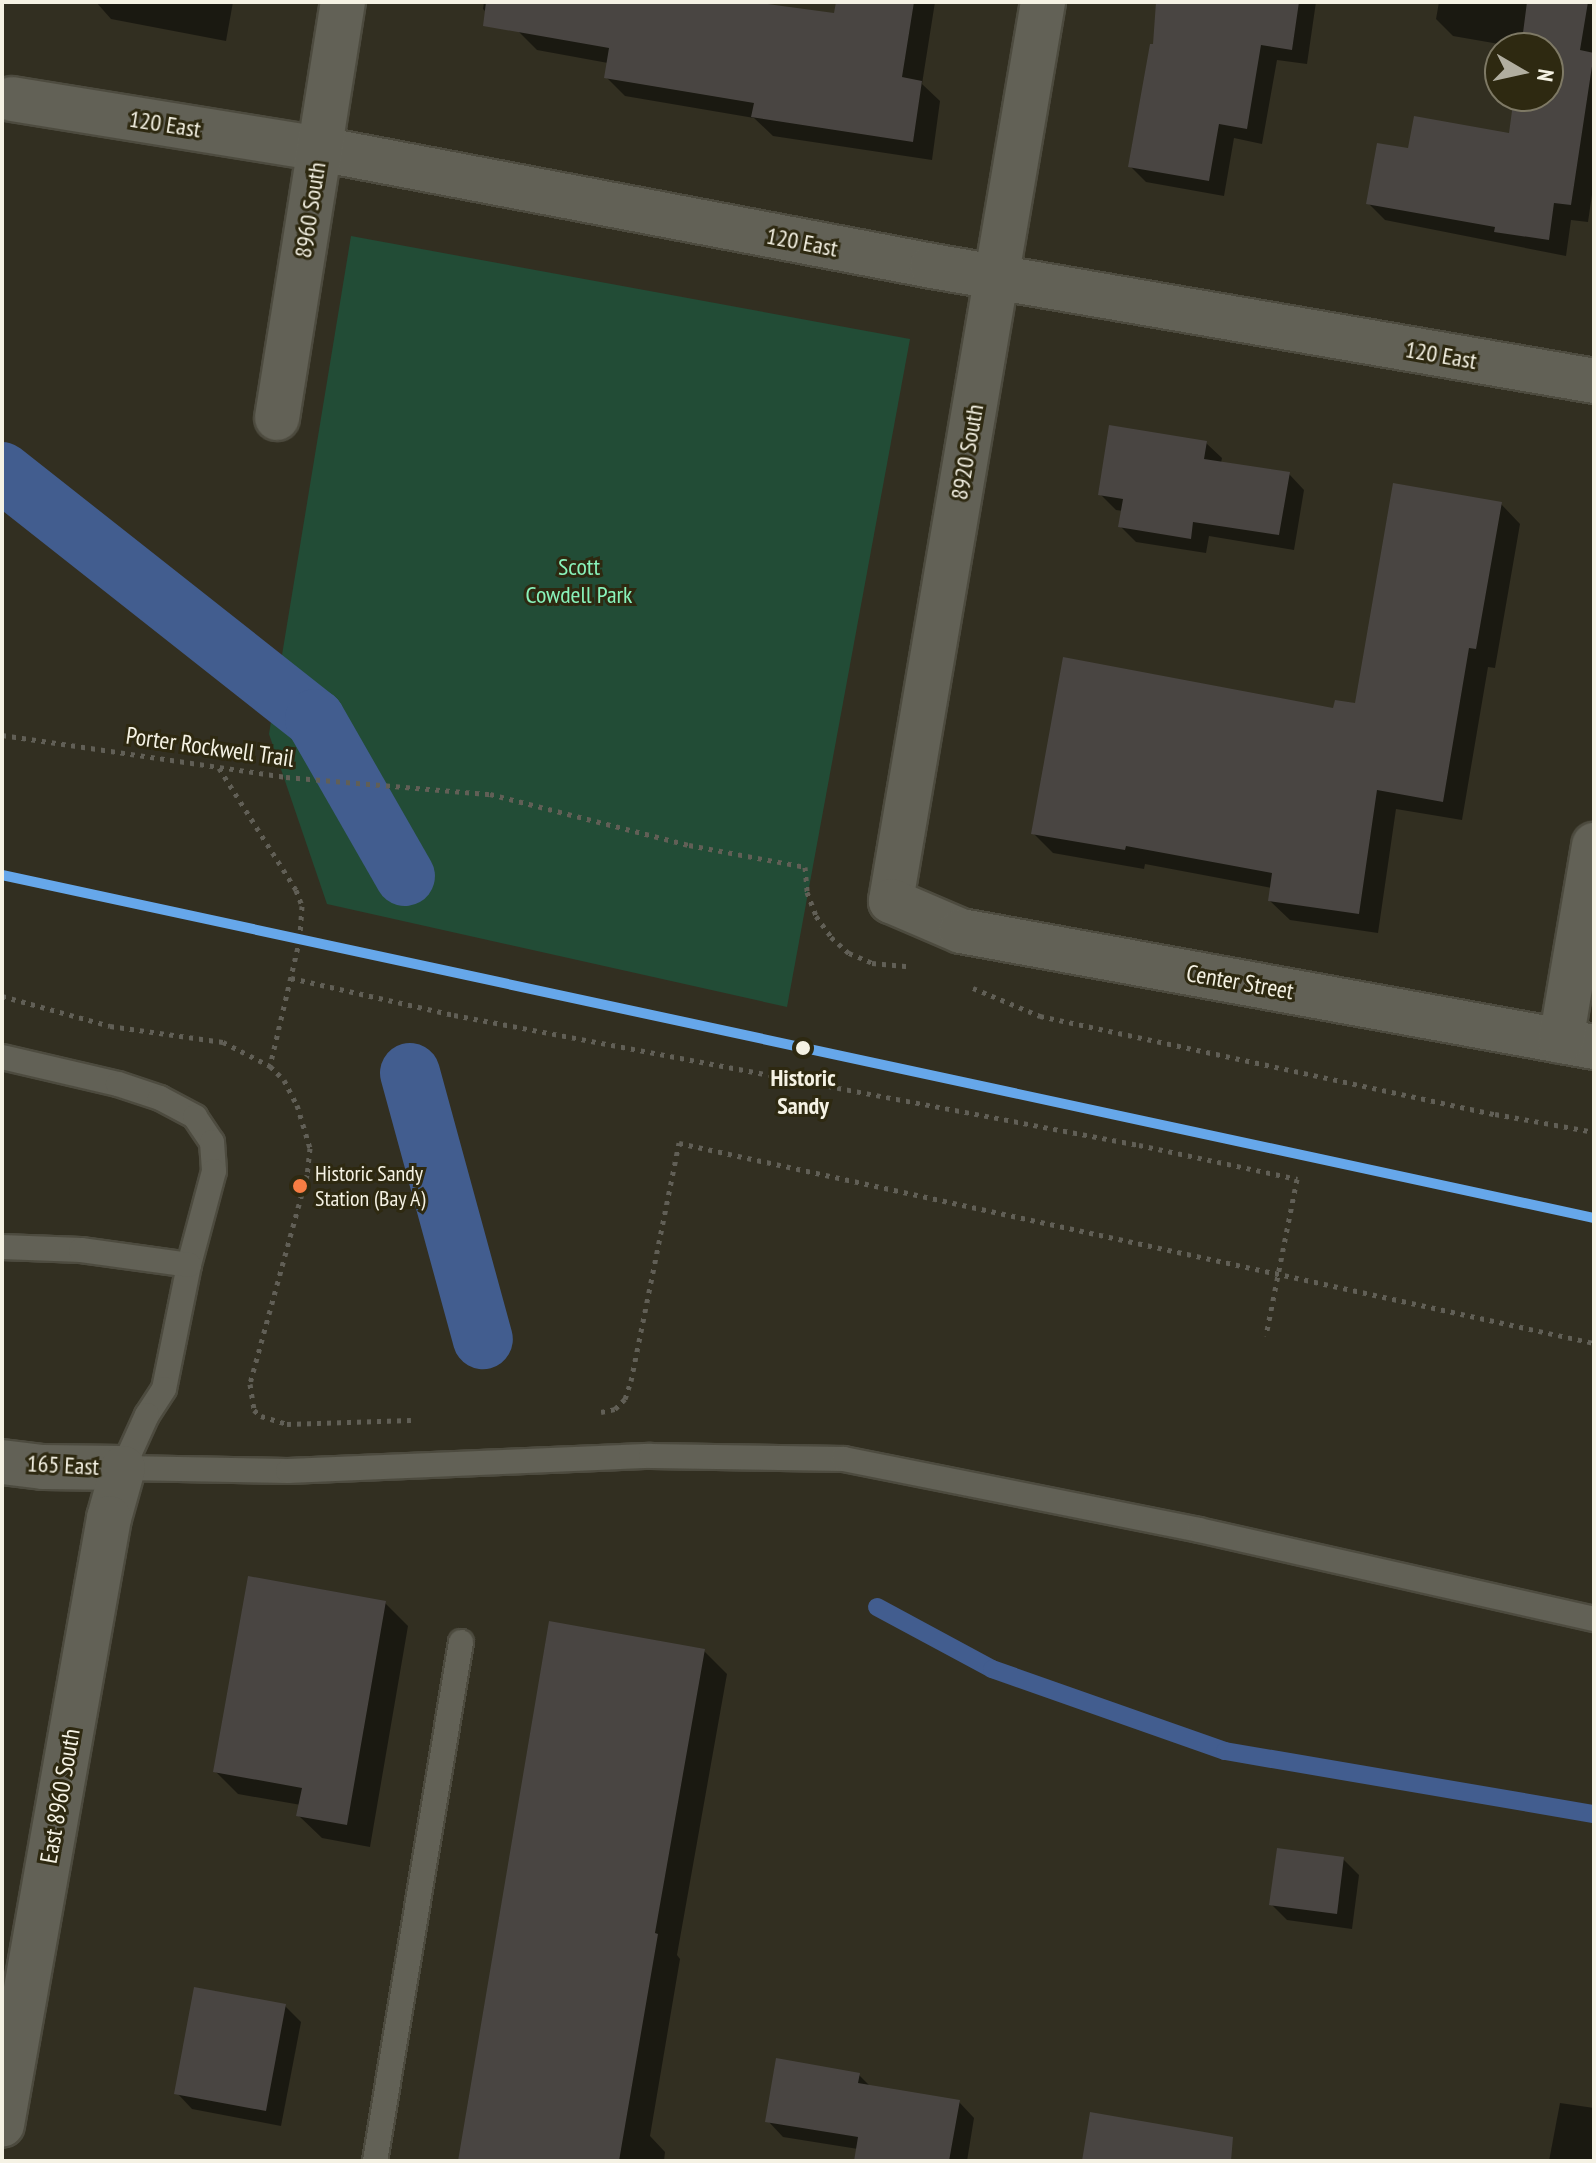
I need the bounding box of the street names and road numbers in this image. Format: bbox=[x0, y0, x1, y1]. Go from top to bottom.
street label: 120 East bbox=[127, 104, 203, 144]
street label: 8960 South bbox=[288, 160, 332, 260]
street label: 120 East bbox=[764, 221, 840, 263]
street label: 120 East bbox=[1403, 335, 1479, 375]
street label: 8920 South bbox=[944, 402, 990, 502]
street label: Porter Rockwell Trail bbox=[124, 721, 296, 773]
street label: Center Street bbox=[1184, 958, 1296, 1006]
street label: 165 East bbox=[26, 1449, 100, 1481]
street label: East 8960 South bbox=[34, 1726, 86, 1866]

